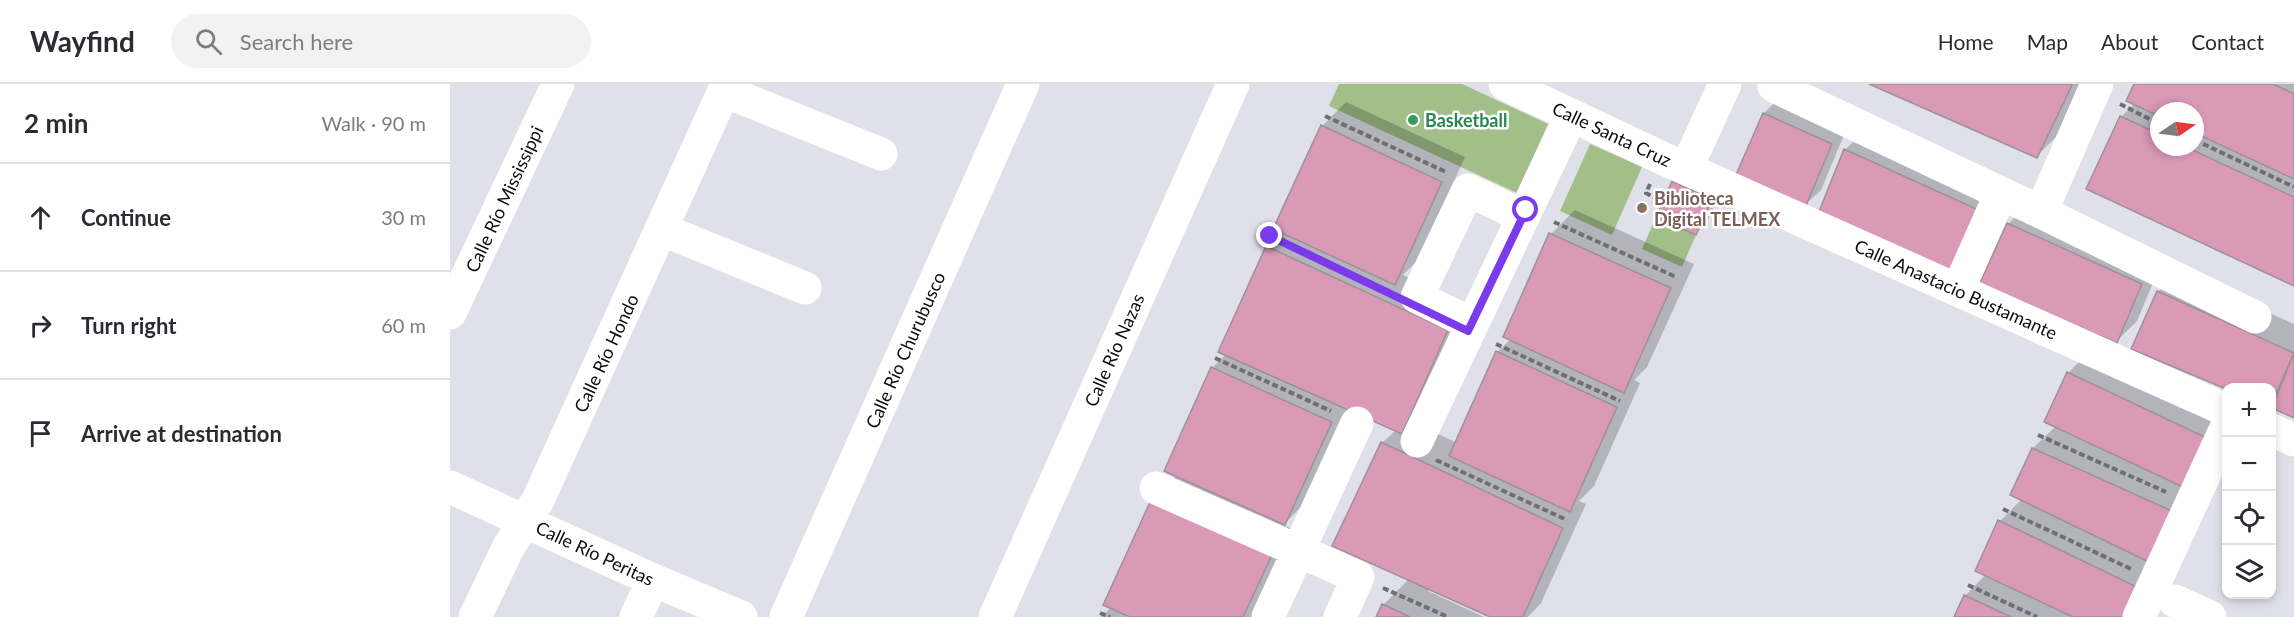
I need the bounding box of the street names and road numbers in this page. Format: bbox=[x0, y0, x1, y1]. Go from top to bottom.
street label: Calle Santa Cruz bbox=[1549, 97, 1675, 171]
street label: Calle Río Mississippi bbox=[460, 122, 548, 276]
street label: Calle Anastacio Bustamante bbox=[1851, 234, 2061, 344]
street label: Calle Río Churubusco bbox=[861, 268, 949, 432]
street label: Calle Río Hondo bbox=[569, 290, 643, 416]
street label: Calle Río Nazas bbox=[1079, 290, 1149, 410]
street label: Calle Río Peritas bbox=[532, 516, 658, 590]

